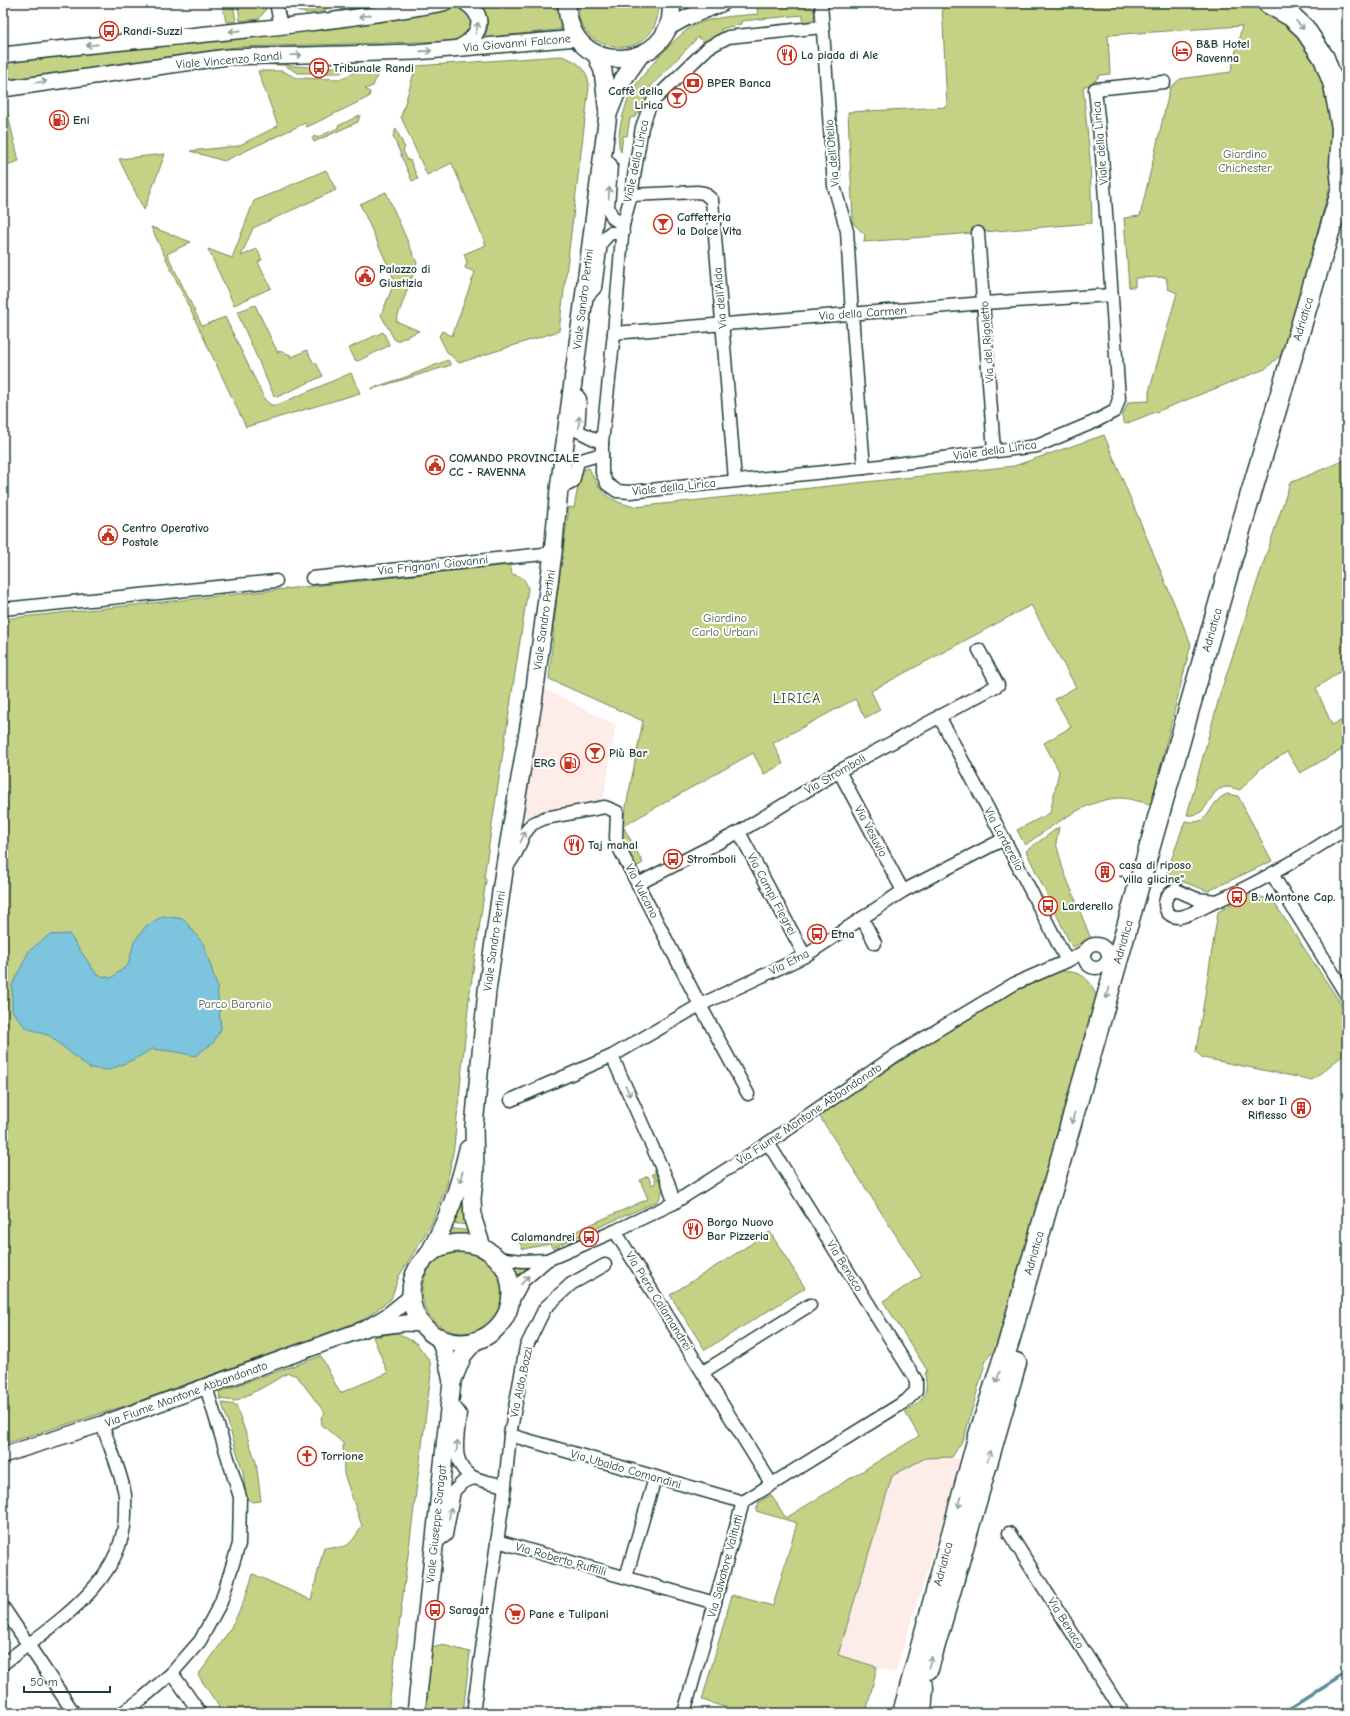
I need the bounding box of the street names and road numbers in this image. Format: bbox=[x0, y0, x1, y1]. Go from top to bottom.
street label: Via Giovanni Falcone bbox=[463, 31, 571, 55]
street label: Viale Vincenzo Randi bbox=[175, 48, 283, 72]
street label: Viale della Lirica bbox=[1089, 101, 1111, 185]
street label: Viale della Lirica bbox=[620, 118, 652, 204]
street label: Via dell'Otello bbox=[822, 119, 842, 187]
street label: Viale Sandro Pertini bbox=[570, 248, 596, 350]
street label: Via dell'Aida bbox=[710, 267, 730, 329]
street label: Adriatica bbox=[1290, 295, 1316, 343]
street label: Via del Rigoletto bbox=[977, 300, 997, 384]
street label: Via della Carmen bbox=[819, 303, 907, 323]
street label: Viale della Lirica bbox=[952, 437, 1038, 463]
street label: Viale della Lirica bbox=[631, 476, 717, 498]
street label: Via Frignani Giovanni bbox=[377, 552, 489, 578]
street label: Viale Sandro Pertini bbox=[530, 569, 558, 671]
street label: Adriatica bbox=[1199, 606, 1225, 654]
street label: Via Stromboli bbox=[802, 751, 868, 797]
street label: Via Vesuvio bbox=[852, 803, 890, 859]
street label: Via Larderello bbox=[981, 805, 1027, 873]
street label: Via Campi Flegrei bbox=[744, 850, 800, 938]
street label: Via Vulcano bbox=[622, 861, 662, 921]
street label: Viale Sandro Pertini bbox=[480, 890, 508, 992]
street label: Adriatica bbox=[1110, 918, 1136, 966]
street label: Via Etna bbox=[767, 946, 811, 978]
street label: Via Fiume Montone Abbandonato bbox=[734, 1060, 884, 1168]
street label: Adriatica bbox=[1021, 1229, 1047, 1277]
street label: Via Benaco bbox=[824, 1238, 866, 1294]
street label: Via Piero Calamandrei bbox=[623, 1249, 695, 1353]
street label: Via Aldo Bozzi bbox=[507, 1345, 535, 1419]
street label: Via Fiume Montone Abbandonato bbox=[103, 1358, 269, 1430]
street label: Via Ubaldo Comandini bbox=[569, 1446, 683, 1492]
street label: Viale Giuseppe Saragat bbox=[423, 1464, 449, 1584]
street label: Via Salvatore Valitutti bbox=[704, 1513, 746, 1619]
street label: Via Roberto Ruffilli bbox=[514, 1539, 608, 1579]
street label: Adriatica bbox=[930, 1540, 956, 1588]
street label: Via Benaco bbox=[1045, 1595, 1087, 1651]

